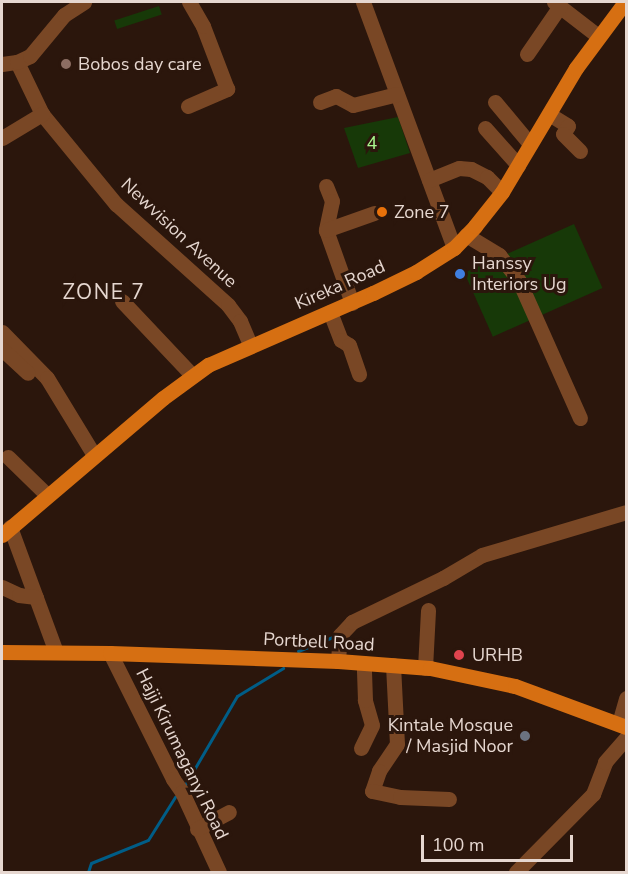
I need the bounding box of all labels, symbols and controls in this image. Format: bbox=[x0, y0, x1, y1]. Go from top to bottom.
place label: Bobos day care bbox=[78, 53, 201, 75]
marker: Bobos day care bbox=[59, 57, 73, 71]
park label: 4 bbox=[367, 132, 377, 154]
street label: Newvision Avenue bbox=[117, 174, 241, 292]
place label: Zone 7 bbox=[394, 201, 450, 223]
marker: Zone 7 bbox=[375, 205, 389, 219]
place label: Hanssy Interiors Ug bbox=[472, 253, 567, 296]
street label: Kireka Road bbox=[292, 256, 388, 314]
marker: Hanssy Interiors Ug bbox=[453, 267, 467, 281]
district label: ZONE 7 bbox=[63, 279, 145, 305]
street label: Portbell Road bbox=[263, 628, 375, 656]
place label: URHB bbox=[472, 644, 523, 666]
marker: URHB bbox=[450, 646, 468, 664]
street label: Hajji Kirumaganyi Road bbox=[131, 665, 233, 843]
place label: Kintale Mosque / Masjid Noor bbox=[388, 715, 513, 758]
marker: Kintale Mosque / Masjid Noor bbox=[518, 729, 532, 743]
scale bar bbox=[424, 823, 576, 861]
text: 100 m bbox=[432, 833, 484, 857]

